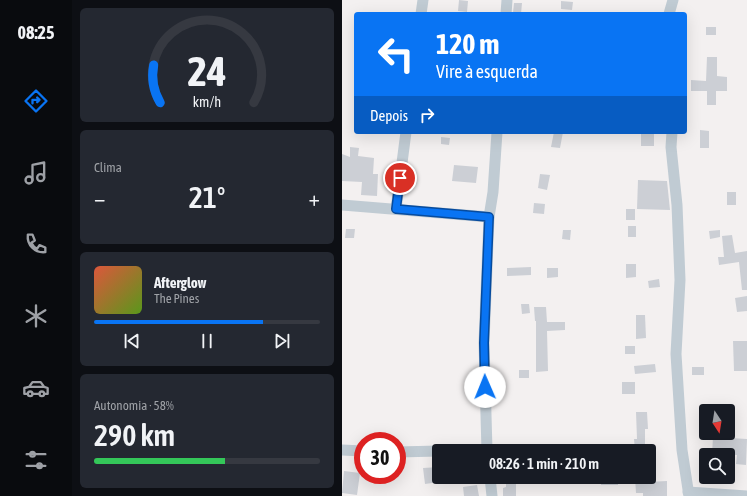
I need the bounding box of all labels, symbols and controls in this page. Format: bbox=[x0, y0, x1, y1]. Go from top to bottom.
text: 08:25 bbox=[17, 22, 55, 43]
icon: left bbox=[370, 28, 422, 80]
text: 120 m bbox=[436, 28, 499, 60]
text: 24 bbox=[187, 47, 227, 95]
text: Vire à esquerda bbox=[436, 61, 538, 82]
icon: directions bbox=[22, 87, 50, 115]
text: km/h bbox=[193, 94, 221, 110]
icon: right bbox=[416, 104, 438, 126]
text: Depois bbox=[370, 107, 408, 124]
icon: music bbox=[22, 159, 50, 187]
text: Clima bbox=[94, 160, 122, 175]
pin bbox=[383, 161, 417, 195]
icon: arrive bbox=[389, 167, 411, 189]
text: 21° bbox=[189, 180, 225, 214]
text: − bbox=[94, 185, 105, 211]
text: + bbox=[309, 185, 320, 211]
icon: phone bbox=[22, 230, 50, 258]
text: Afterglow bbox=[154, 274, 207, 291]
text: The Pines bbox=[154, 291, 199, 306]
icon: climate bbox=[22, 302, 50, 330]
icon: previous bbox=[121, 330, 143, 352]
icon: pause bbox=[196, 330, 218, 352]
icon: next bbox=[271, 330, 293, 352]
position arrow bbox=[464, 366, 506, 408]
icon: car bbox=[22, 374, 50, 402]
text: Autonomia · 58% bbox=[94, 398, 174, 413]
north arrow bbox=[699, 404, 735, 440]
map controls bbox=[699, 404, 735, 484]
text: 290 km bbox=[94, 418, 175, 452]
speed limit sign: 30 bbox=[354, 432, 406, 484]
icon: filters bbox=[22, 446, 50, 474]
button: search bbox=[699, 448, 735, 484]
text: 08:26 · 1 min · 210 m bbox=[489, 455, 599, 472]

